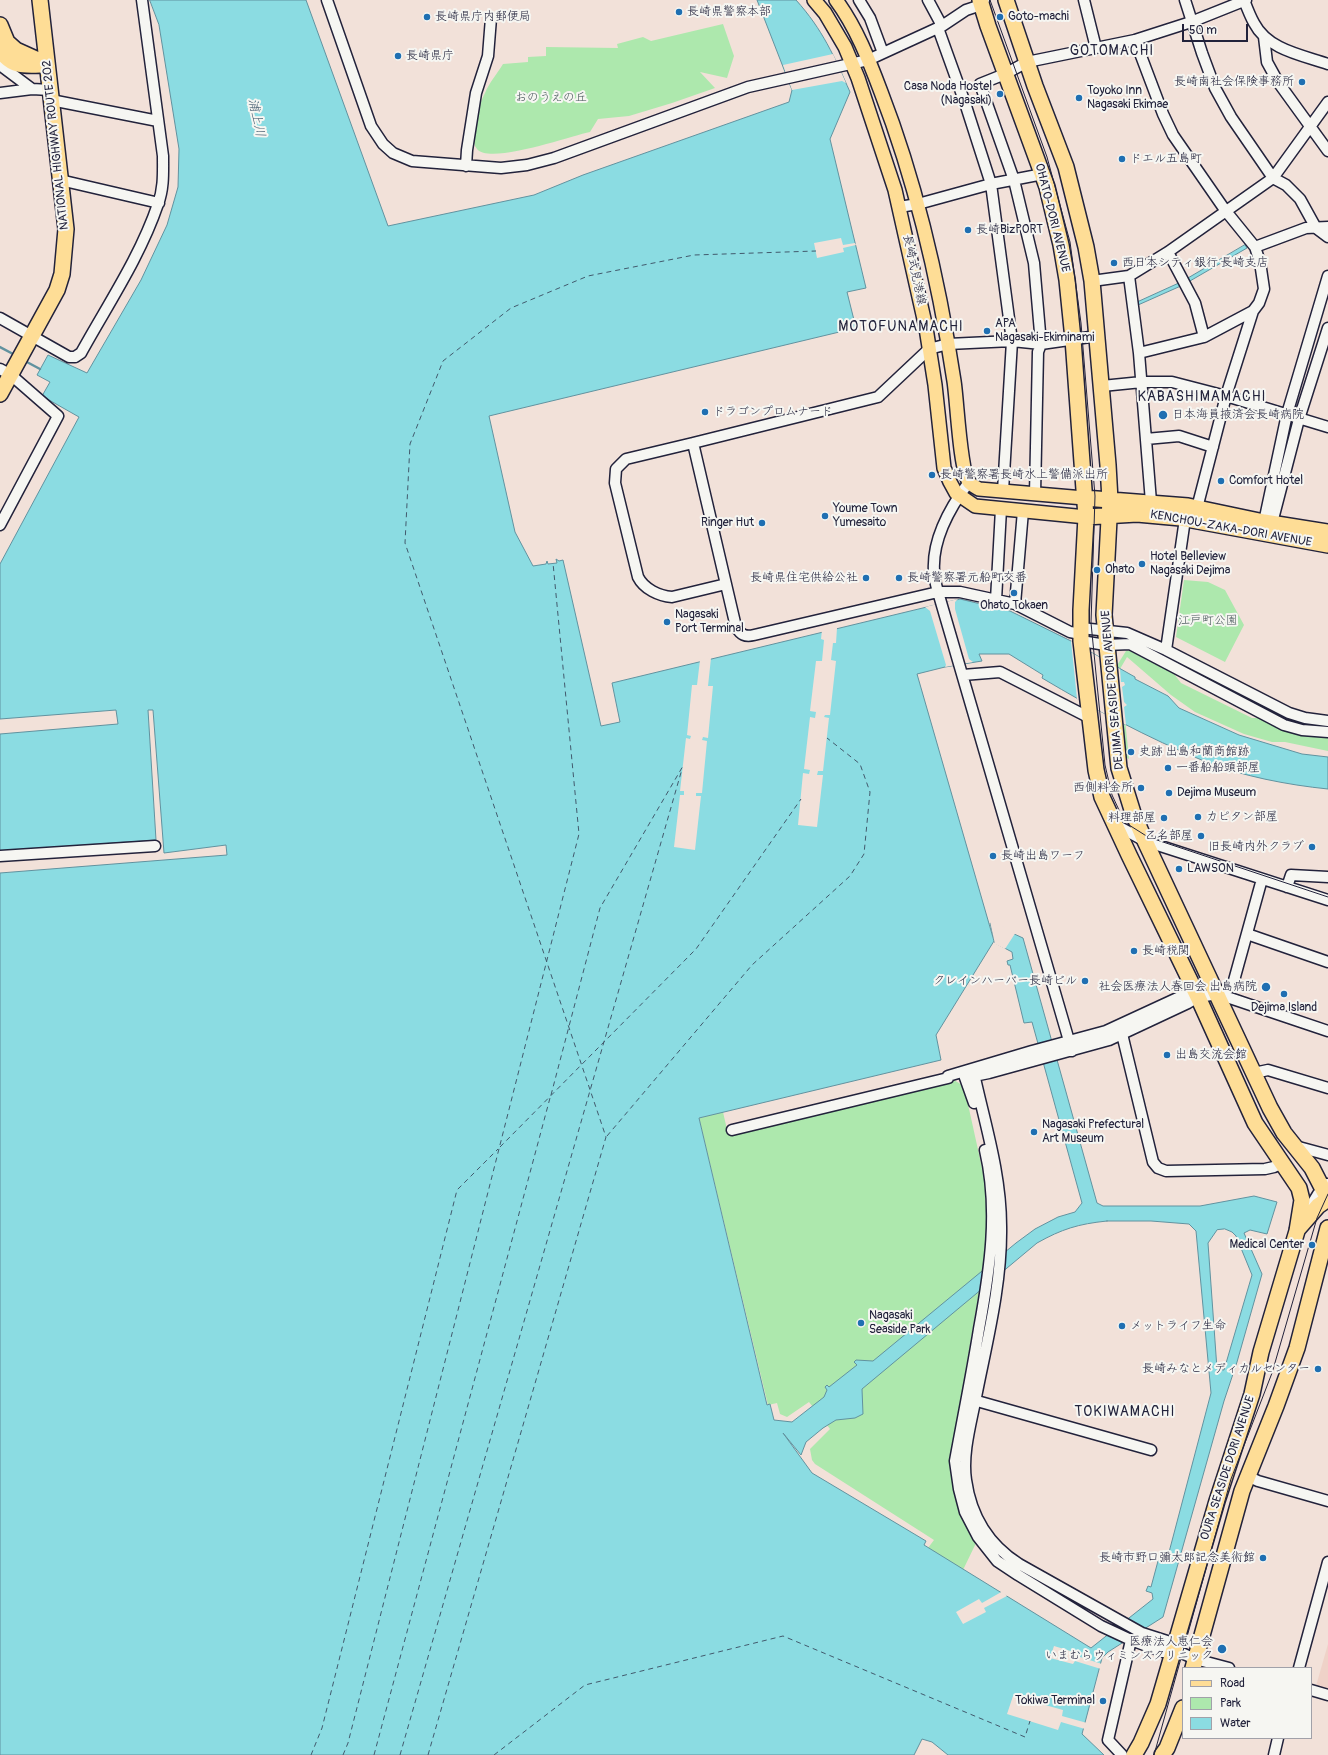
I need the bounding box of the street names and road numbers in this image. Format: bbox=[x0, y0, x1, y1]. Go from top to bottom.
street label: NATIONAL HIGHWAY ROUTE 202 bbox=[40, 59, 72, 231]
street label: OHATO-DORI AVENUE bbox=[1032, 162, 1072, 274]
street label: 長崎式見港線 bbox=[899, 233, 929, 307]
street label: KENCHOU-ZAKA-DORI AVENUE bbox=[1149, 508, 1313, 550]
street label: DEJIMA SEASIDE DORI AVENUE bbox=[1099, 610, 1127, 770]
street label: OURA SEASIDE DORI AVENUE bbox=[1198, 1394, 1258, 1542]

